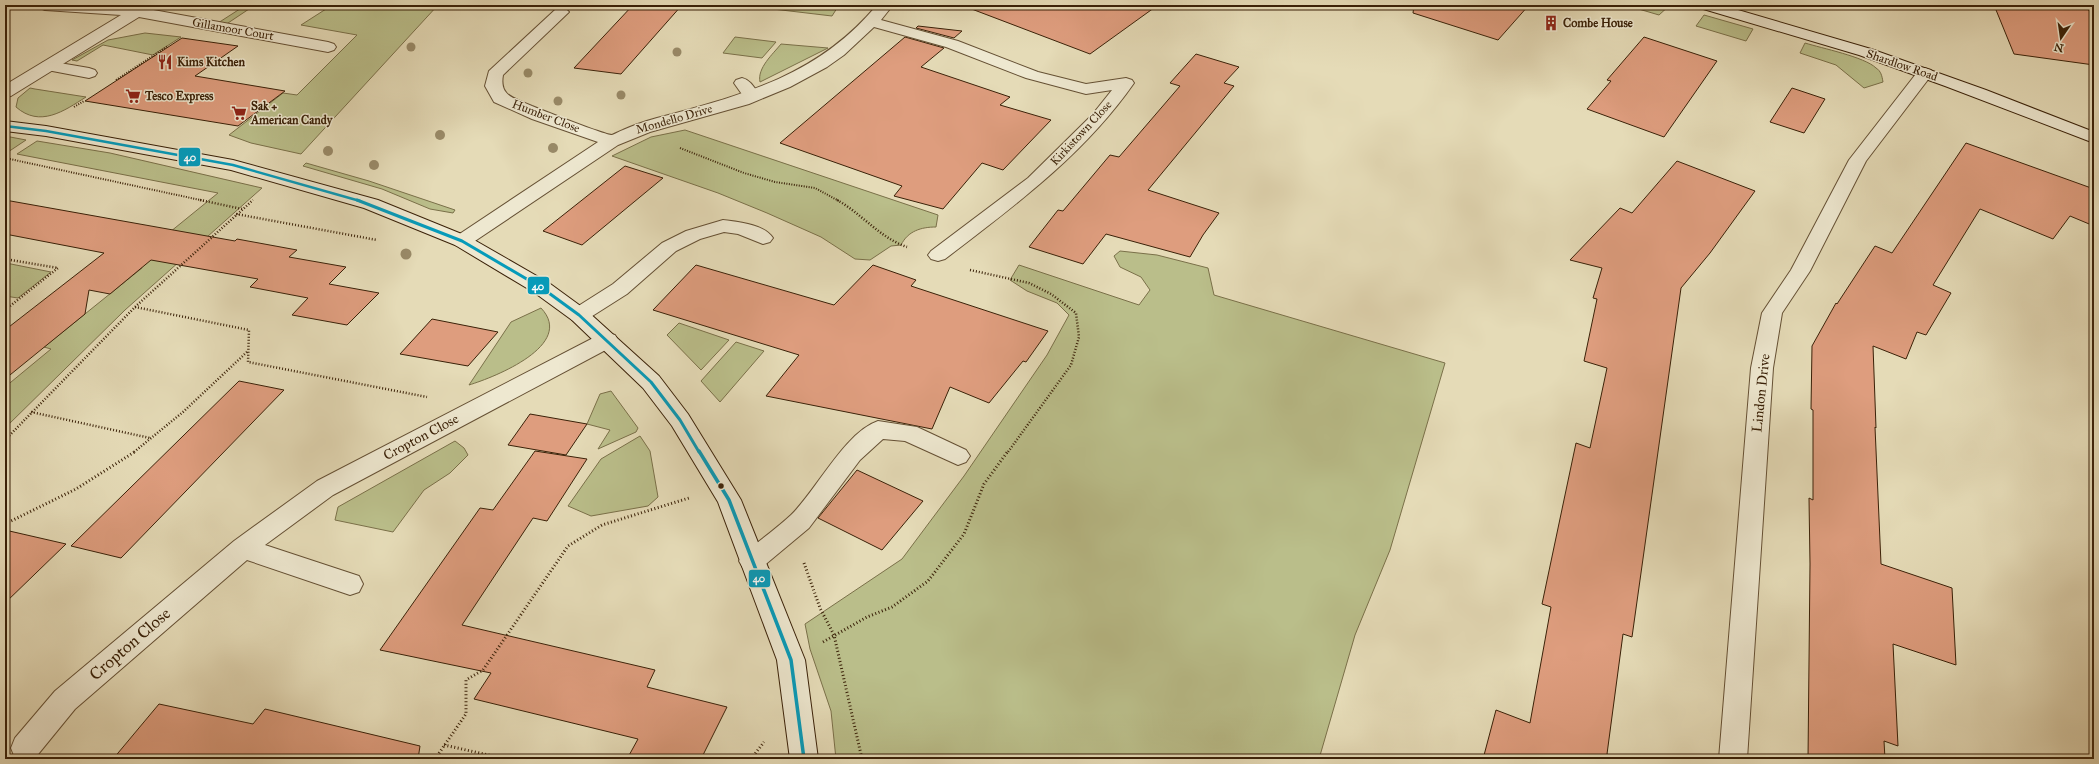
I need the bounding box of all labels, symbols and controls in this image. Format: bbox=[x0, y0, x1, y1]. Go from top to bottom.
building icon: Combe House bbox=[1542, 14, 1560, 32]
street label: Gillamoor Court bbox=[191, 15, 276, 43]
place label: Combe House bbox=[1563, 16, 1633, 30]
north arrow bbox=[2041, 18, 2081, 58]
text: N bbox=[2052, 40, 2065, 55]
street label: Shardlow Road bbox=[1865, 46, 1939, 84]
restaurant icon: Kims Kitchen bbox=[156, 53, 174, 71]
place label: Kims Kitchen bbox=[177, 55, 246, 69]
supermarket icon: Tesco Express bbox=[124, 87, 142, 105]
place label: Tesco Express bbox=[144, 89, 214, 104]
street label: Humber Close bbox=[510, 97, 582, 135]
street label: Kirkistown Close bbox=[1047, 98, 1115, 168]
place label: Sak + American Candy bbox=[250, 99, 334, 128]
street label: Mondello Drive bbox=[634, 101, 714, 137]
supermarket icon: Sak + American Candy bbox=[230, 104, 248, 122]
line badge: 40 bbox=[178, 147, 201, 167]
text: 40 bbox=[184, 151, 197, 165]
line badge: 40 bbox=[527, 276, 550, 295]
text: 40 bbox=[532, 280, 545, 294]
street label: Lindon Drive bbox=[1748, 353, 1774, 433]
street label: Cropton Close bbox=[380, 410, 462, 464]
unlabelled marker bbox=[716, 481, 726, 491]
line badge: 40 bbox=[748, 569, 771, 588]
text: 40 bbox=[753, 572, 766, 586]
street label: Cropton Close bbox=[85, 603, 175, 685]

